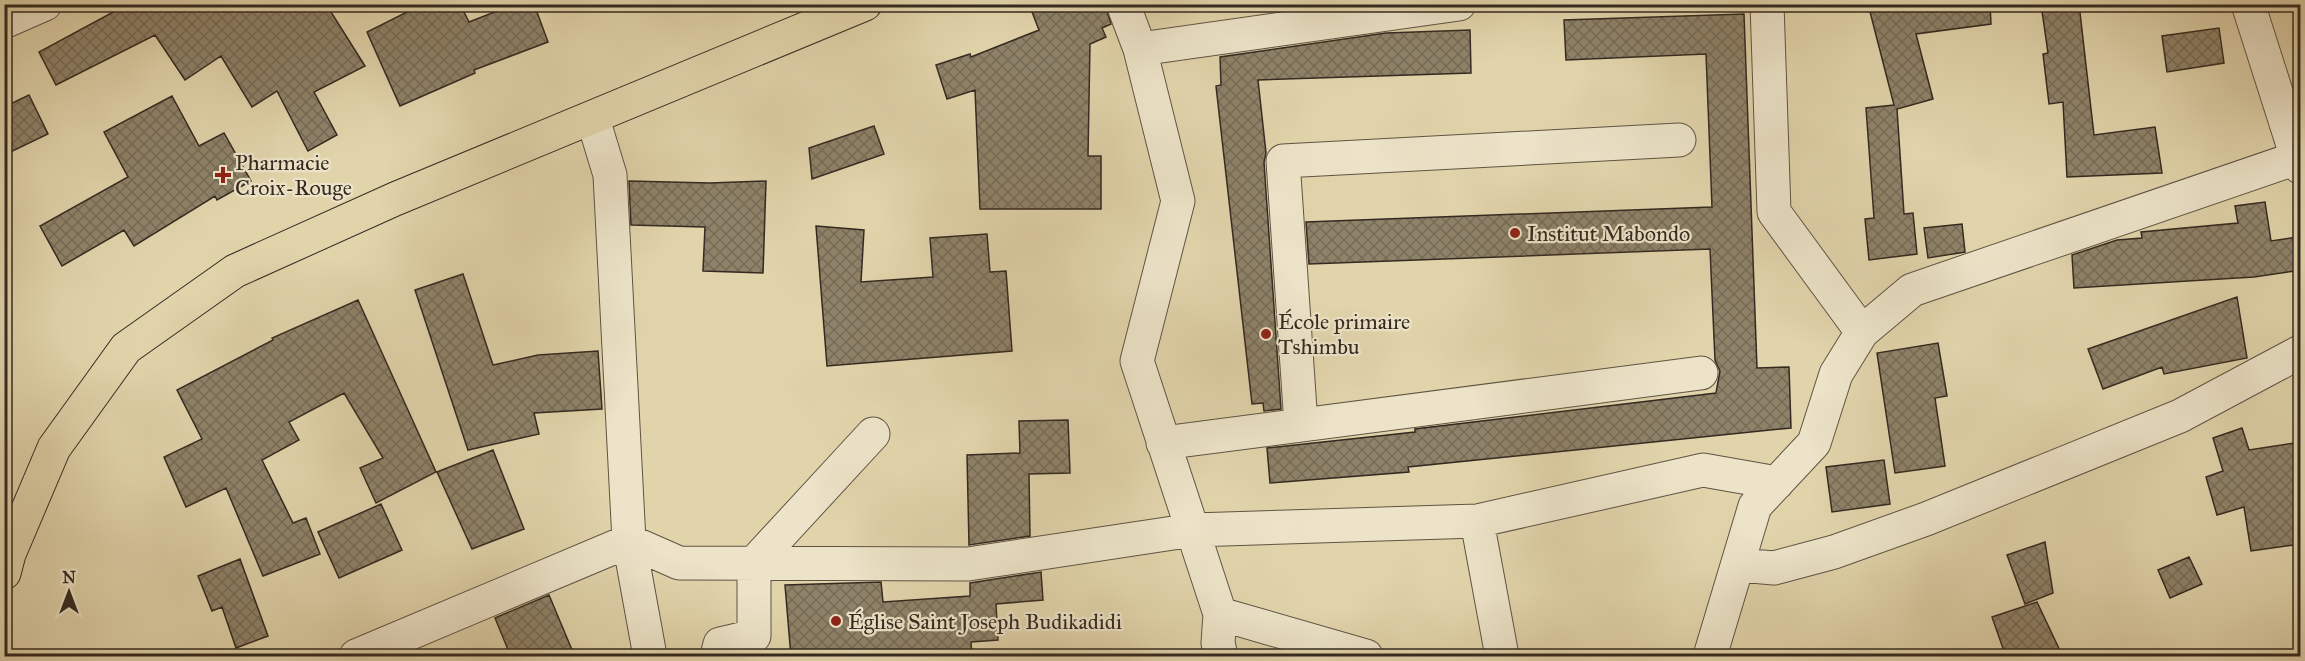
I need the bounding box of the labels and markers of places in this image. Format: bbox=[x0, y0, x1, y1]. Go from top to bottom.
place label: Pharmacie Croix-Rouge bbox=[235, 149, 352, 201]
marker: Pharmacie Croix-Rouge bbox=[216, 168, 230, 182]
place label: Institut Mabondo bbox=[1527, 220, 1690, 247]
marker: Institut Mabondo bbox=[1508, 226, 1522, 240]
place label: École primaire Tshimbu bbox=[1278, 308, 1410, 360]
marker: École primaire Tshimbu bbox=[1259, 327, 1273, 341]
place label: Église Saint Joseph Budikadidi bbox=[848, 608, 1122, 635]
marker: Église Saint Joseph Budikadidi bbox=[829, 614, 843, 628]

